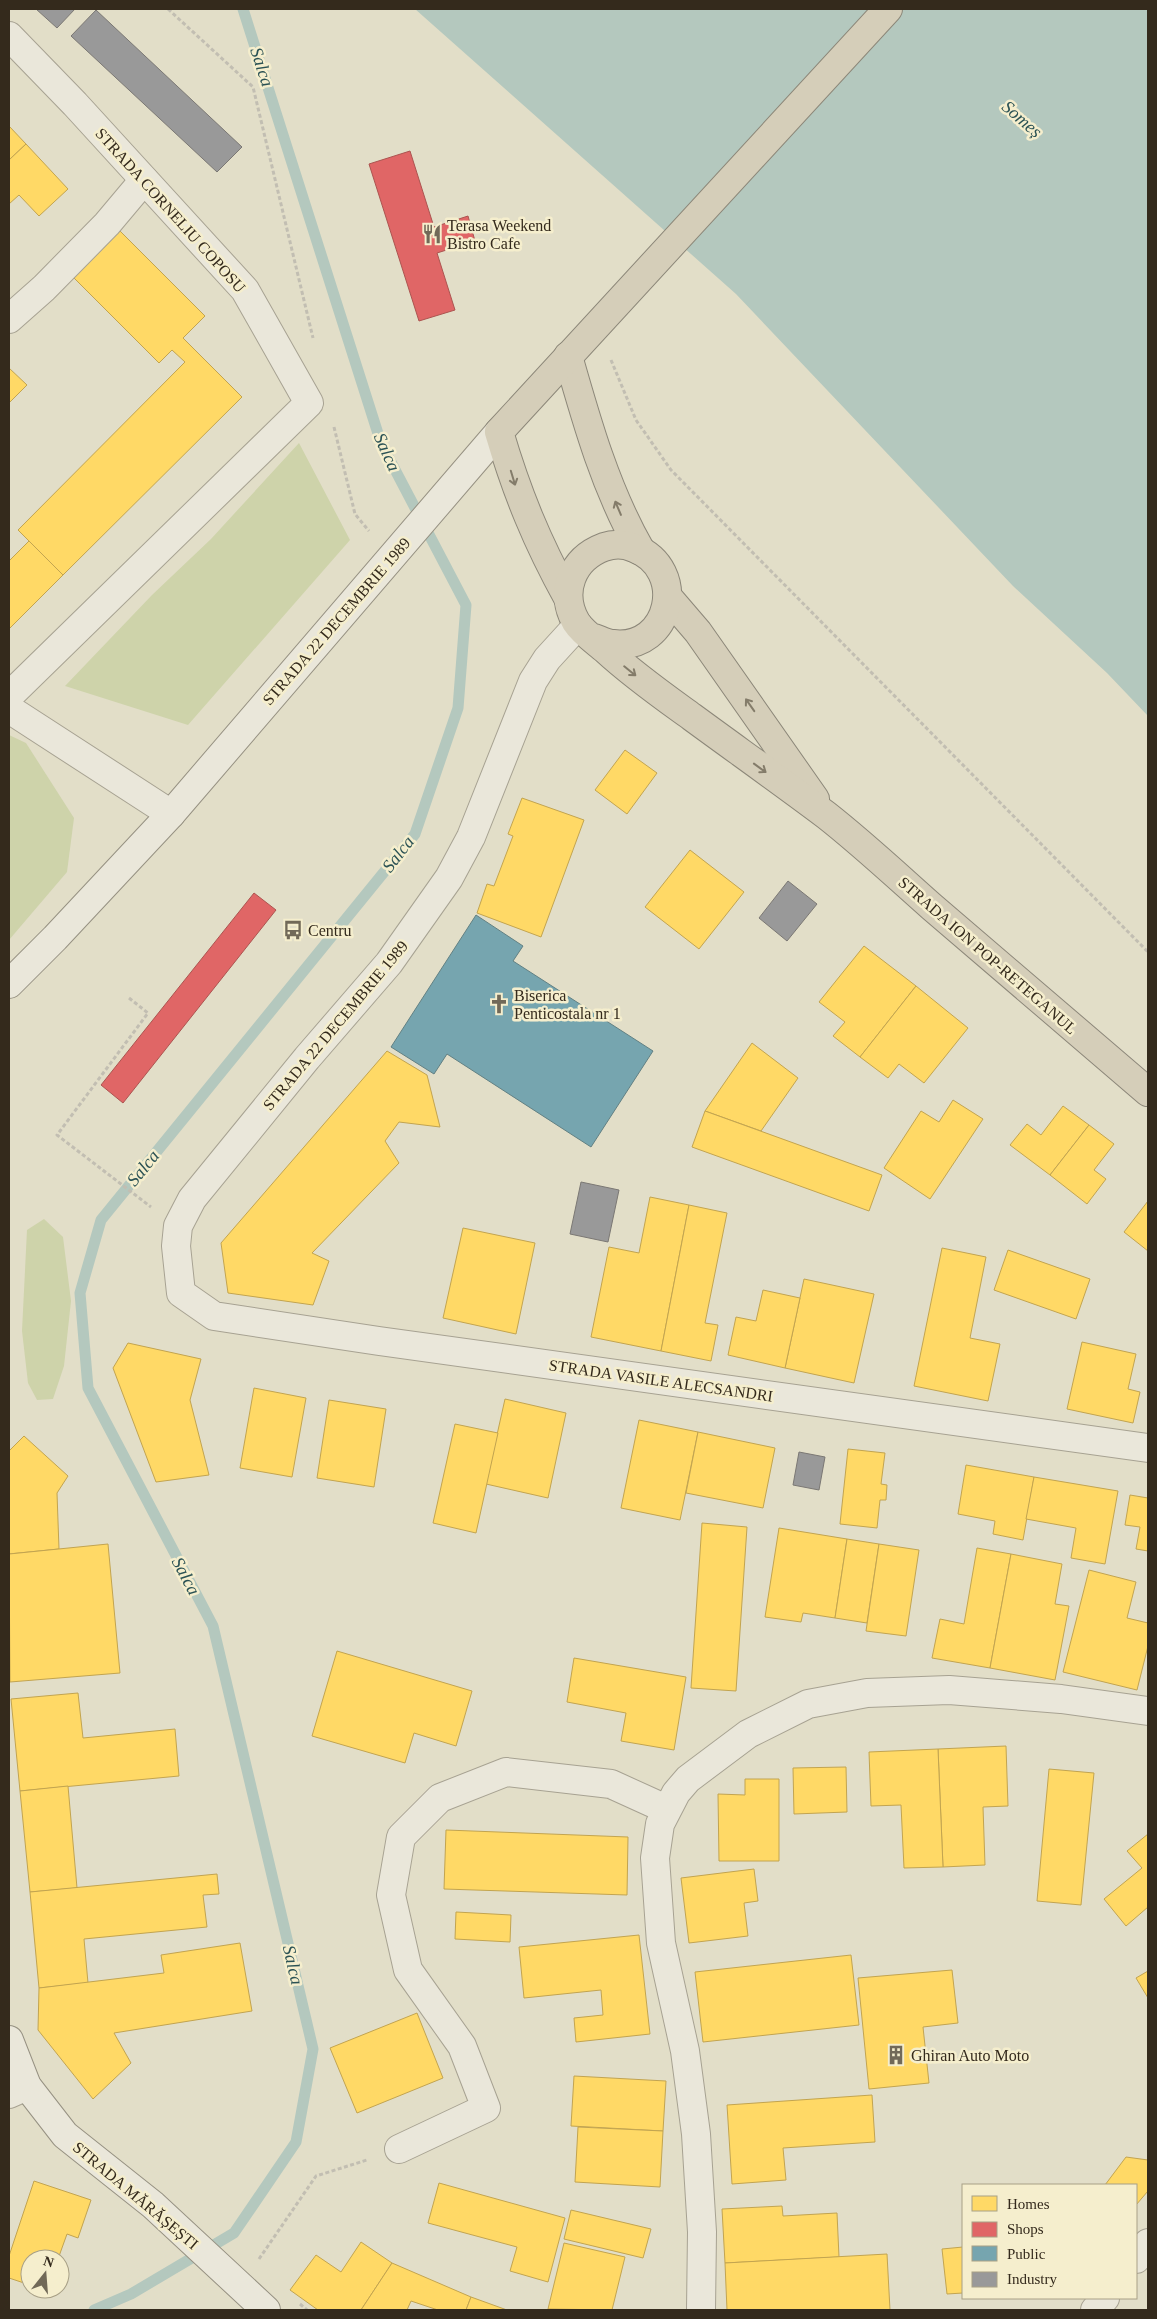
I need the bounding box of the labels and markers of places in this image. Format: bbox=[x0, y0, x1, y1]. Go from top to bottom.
place label: Terasa Weekend Bistro Cafe bbox=[447, 217, 551, 252]
restaurant icon: Terasa Weekend Bistro Cafe bbox=[421, 223, 443, 245]
bus stop icon: Centru bbox=[282, 919, 304, 941]
place label: Centru bbox=[308, 922, 352, 939]
place label: Biserica Penticostala nr 1 bbox=[514, 987, 621, 1022]
church icon: Biserica Penticostala nr 1 bbox=[488, 993, 510, 1015]
building icon: Ghiran Auto Moto bbox=[885, 2044, 907, 2066]
place label: Ghiran Auto Moto bbox=[911, 2047, 1029, 2064]

